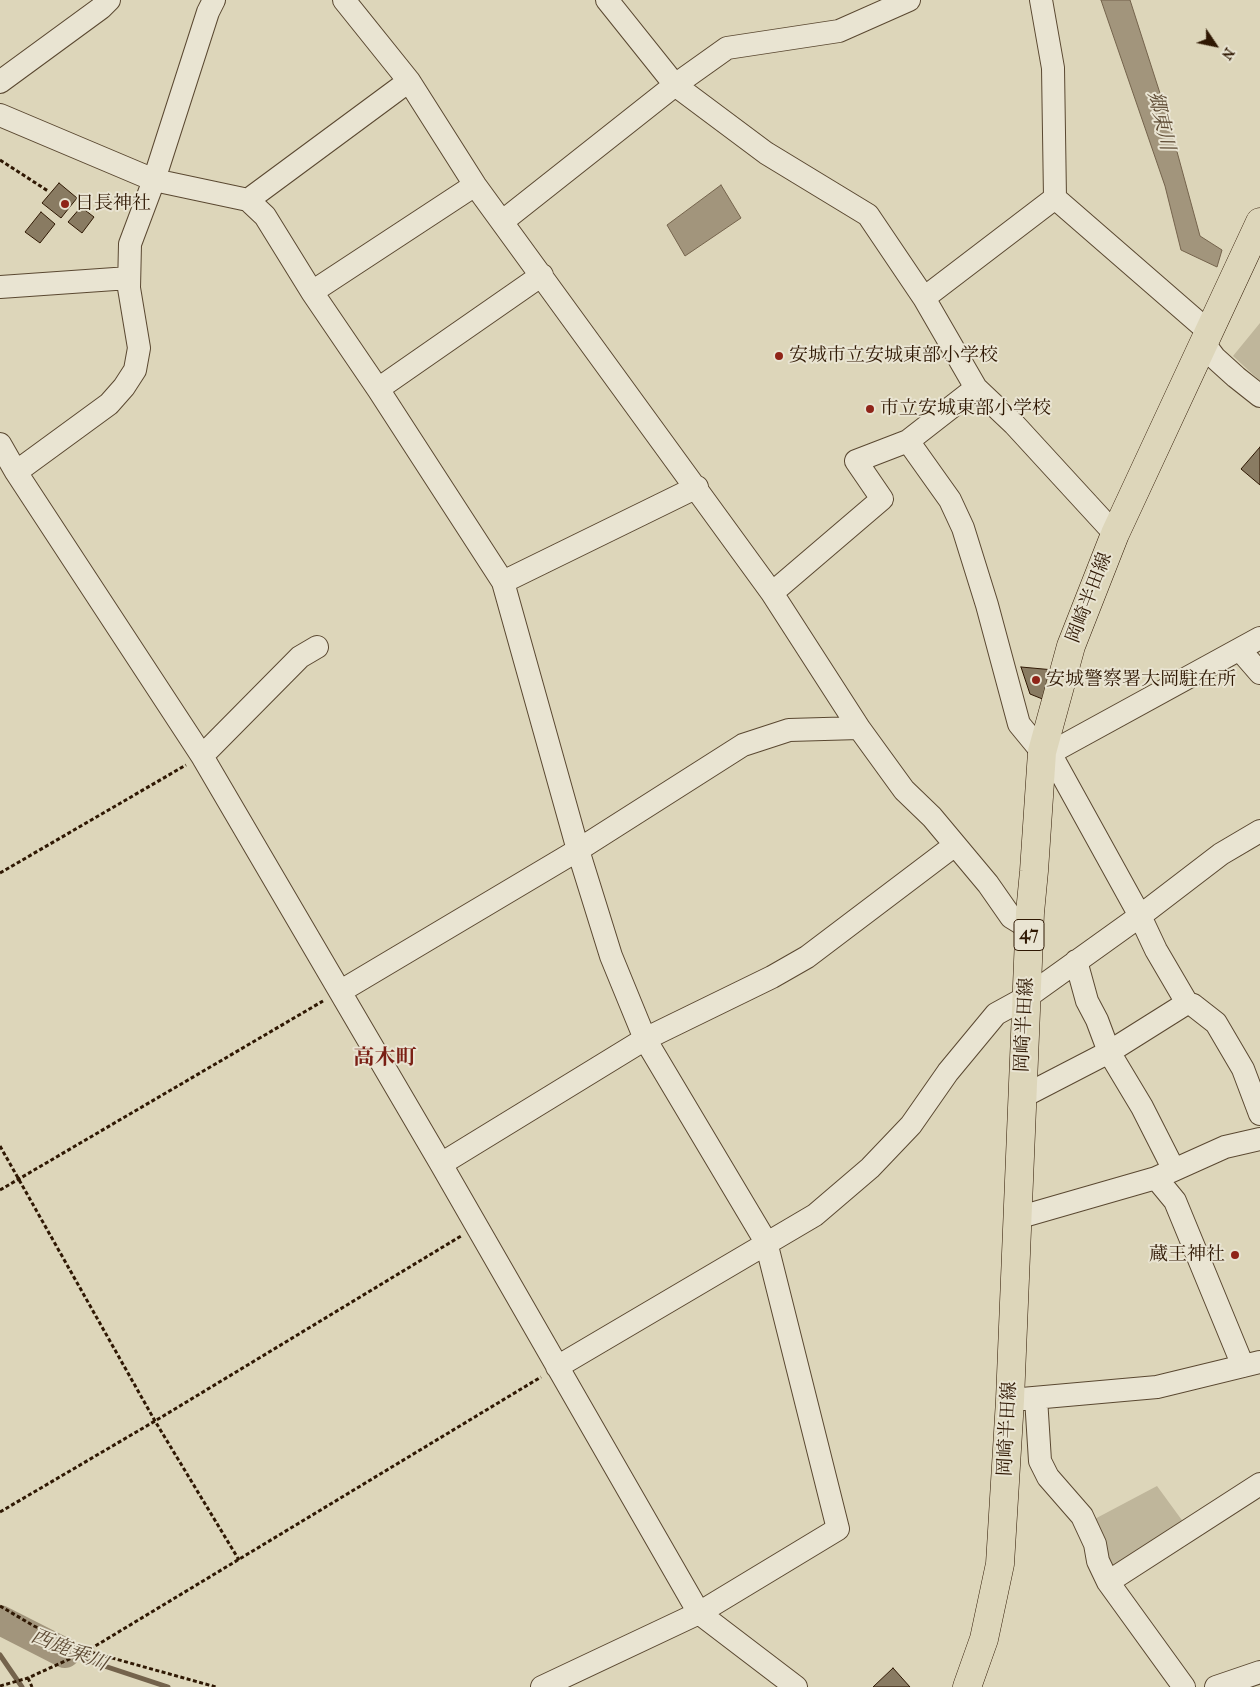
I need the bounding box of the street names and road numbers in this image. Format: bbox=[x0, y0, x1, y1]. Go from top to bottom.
street label: 岡崎半田線 bbox=[1062, 550, 1118, 646]
road number: 47 bbox=[1014, 920, 1044, 950]
street label: 岡崎半田線 bbox=[1011, 977, 1039, 1073]
street label: 岡崎半田線 bbox=[994, 1381, 1022, 1477]

